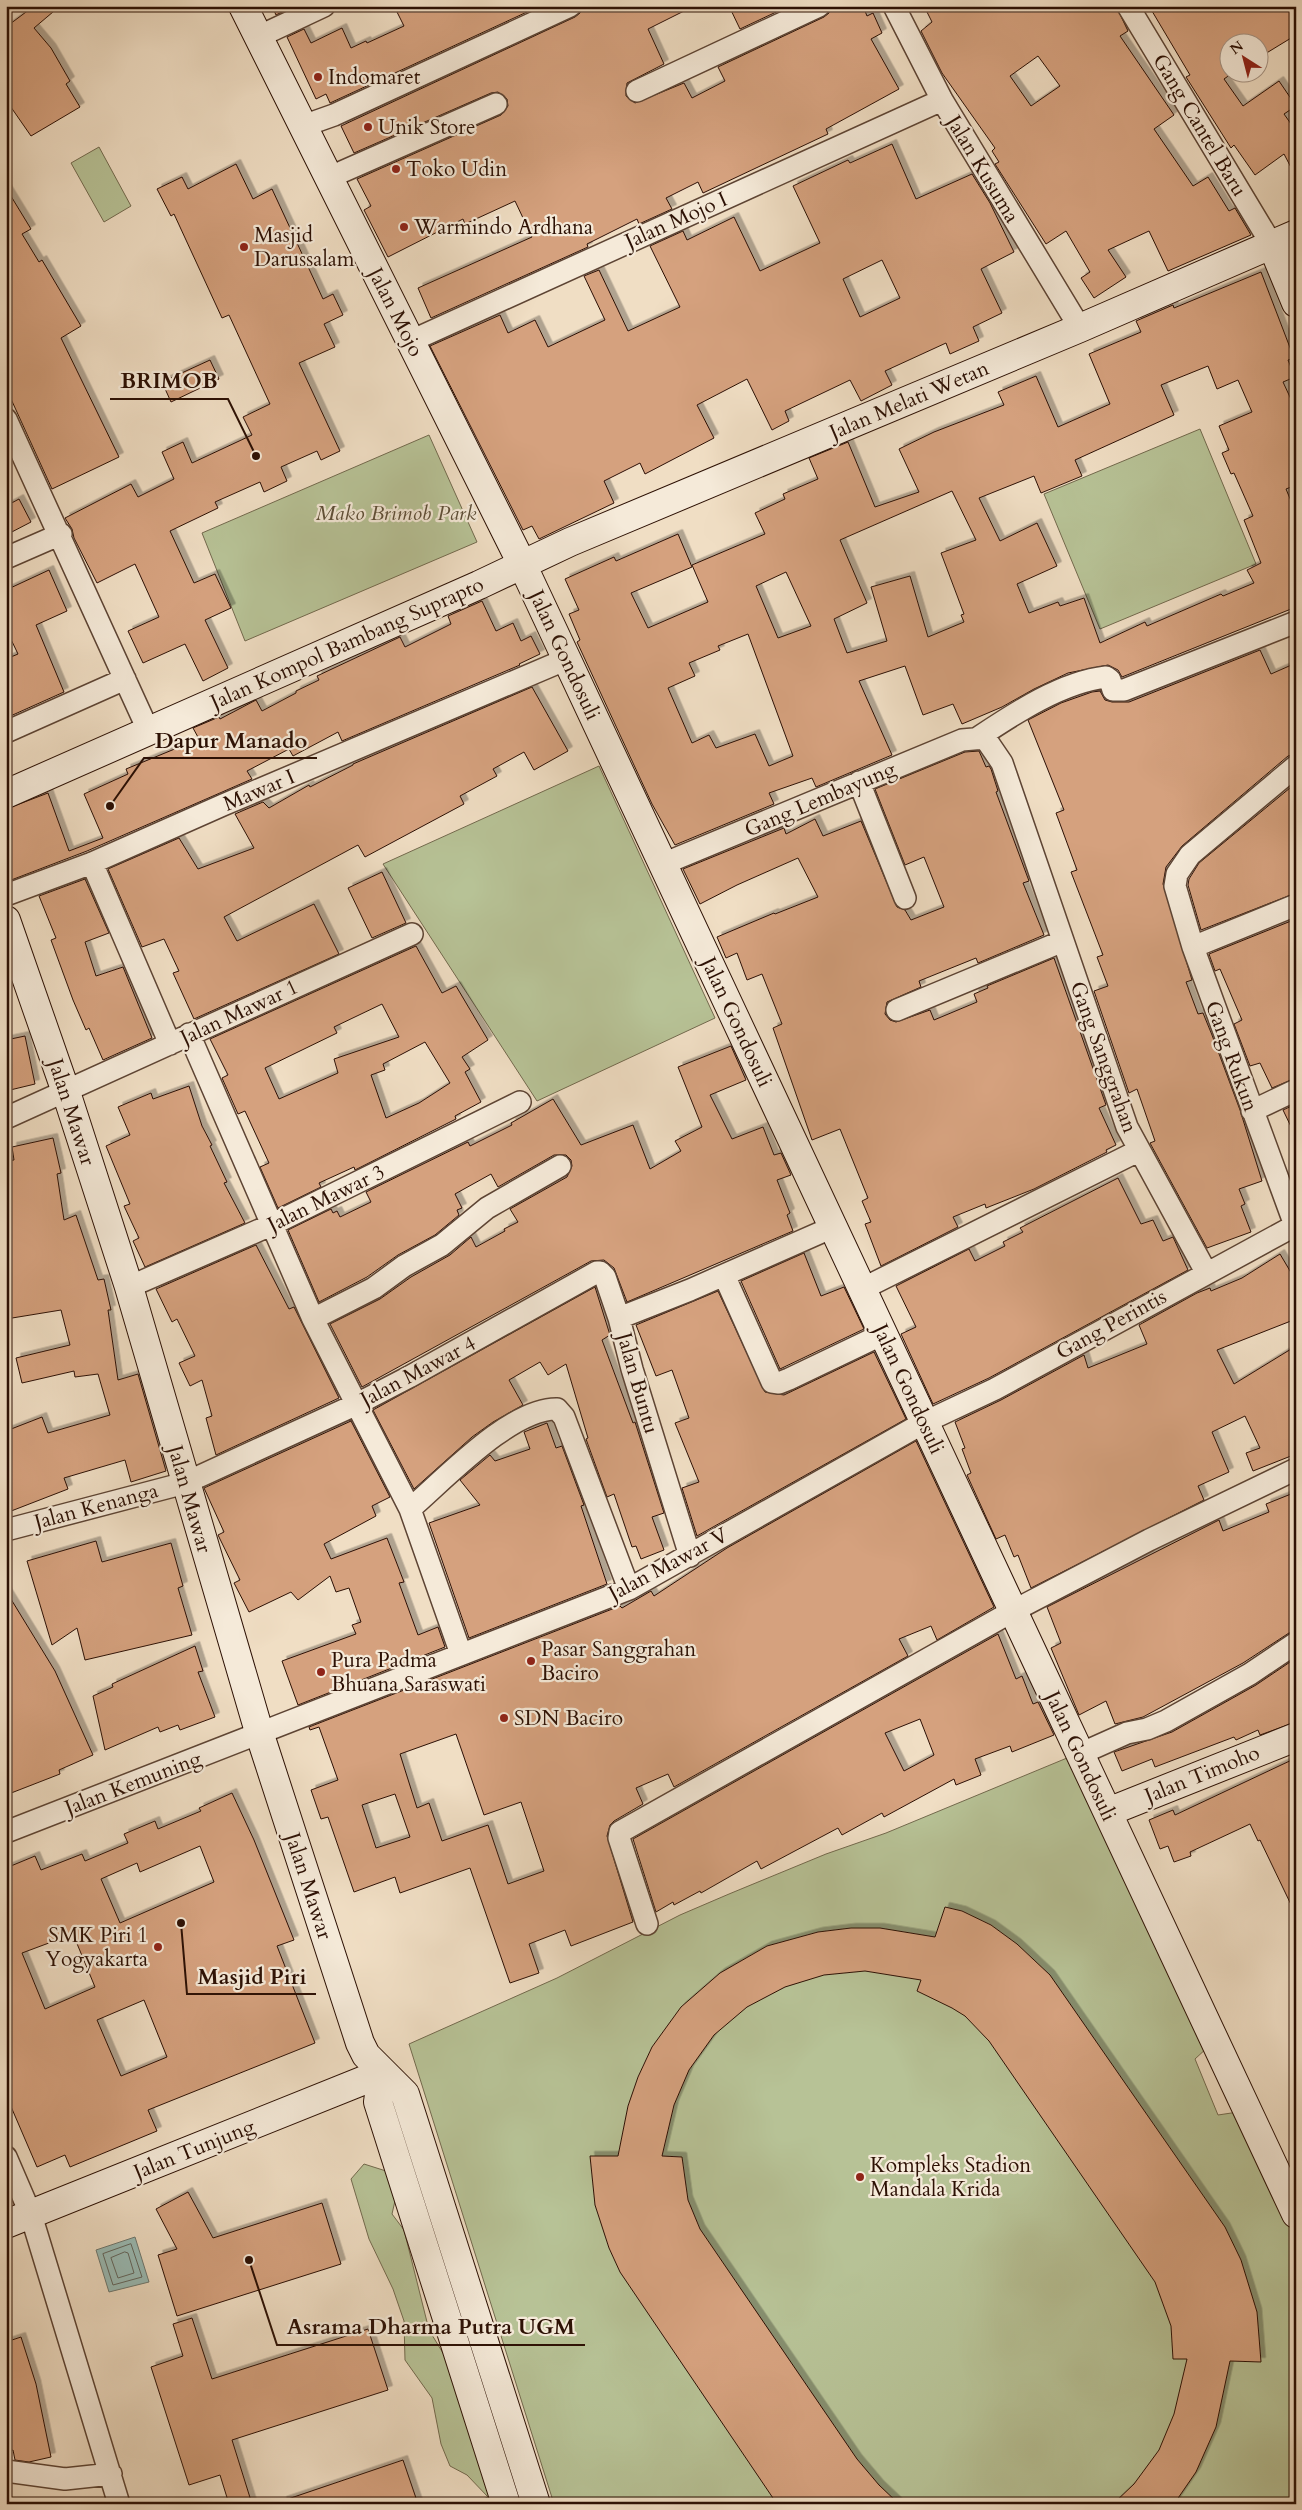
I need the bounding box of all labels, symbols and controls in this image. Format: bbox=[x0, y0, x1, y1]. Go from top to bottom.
north arrow bbox=[1220, 32, 1270, 82]
text: N bbox=[1226, 37, 1247, 59]
street label: Gang Cantel Baru bbox=[1145, 48, 1254, 202]
place label: Indomaret bbox=[328, 63, 421, 92]
marker: Indomaret bbox=[312, 71, 324, 83]
street label: Jalan Kusuma bbox=[938, 107, 1026, 228]
place label: Unik Store bbox=[378, 113, 476, 142]
marker: Unik Store bbox=[362, 121, 374, 133]
place label: Toko Udin bbox=[406, 155, 507, 184]
marker: Toko Udin bbox=[390, 163, 402, 175]
street label: Jalan Mojo I bbox=[618, 185, 732, 257]
place label: Warmindo Ardhana bbox=[413, 213, 593, 242]
place label: Masjid Darussalam bbox=[254, 221, 355, 274]
marker: Warmindo Ardhana bbox=[398, 221, 410, 233]
marker: Masjid Darussalam bbox=[238, 241, 250, 253]
street label: Jalan Mojo bbox=[359, 260, 430, 362]
street label: Jalan Melati Wetan bbox=[822, 354, 993, 448]
callout: BRIMOB bbox=[110, 362, 228, 399]
text: BRIMOB bbox=[120, 366, 218, 396]
park label: Mako Brimob Park bbox=[316, 499, 477, 528]
street label: Jalan Kompol Bambang Suprapto bbox=[203, 570, 488, 718]
street label: Jalan Gondosuli bbox=[520, 583, 607, 725]
callout: Dapur Manado bbox=[144, 721, 317, 758]
text: Dapur Manado bbox=[155, 726, 307, 756]
street label: Gang Lembayung bbox=[740, 754, 900, 844]
street label: Mawar I bbox=[219, 762, 299, 819]
street label: Jalan Gondosuli bbox=[692, 950, 779, 1092]
street label: Jalan Mawar 1 bbox=[173, 972, 303, 1054]
street label: Gang Sanggrahan bbox=[1063, 977, 1144, 1137]
street label: Gang Rukun bbox=[1198, 997, 1265, 1116]
street label: Jalan Mawar bbox=[40, 1052, 103, 1170]
street label: Jalan Mawar 3 bbox=[260, 1158, 390, 1241]
street label: Gang Perintis bbox=[1051, 1282, 1172, 1367]
street label: Jalan Gondosuli bbox=[864, 1317, 951, 1459]
street label: Jalan Buntu bbox=[608, 1326, 666, 1437]
street label: Jalan Mawar 4 bbox=[353, 1329, 481, 1415]
street label: Jalan Mawar bbox=[160, 1439, 219, 1557]
street label: Jalan Kenanga bbox=[28, 1476, 161, 1538]
street label: Jalan Mawar V bbox=[601, 1520, 734, 1610]
place label: Pasar Sanggrahan Baciro bbox=[541, 1635, 696, 1688]
place label: Pura Padma Bhuana Saraswati bbox=[331, 1646, 486, 1699]
marker: Pasar Sanggrahan Baciro bbox=[525, 1655, 537, 1667]
marker: Pura Padma Bhuana Saraswati bbox=[315, 1666, 327, 1678]
street label: Jalan Gondosuli bbox=[1036, 1684, 1123, 1826]
place label: SDN Baciro bbox=[514, 1704, 623, 1733]
marker: SDN Baciro bbox=[498, 1712, 510, 1724]
street label: Jalan Timoho bbox=[1138, 1738, 1264, 1812]
street label: Jalan Kemuning bbox=[58, 1744, 206, 1824]
street label: Jalan Mawar bbox=[277, 1826, 340, 1944]
place label: SMK Piri 1 Yogyakarta bbox=[45, 1921, 148, 1974]
marker: SMK Piri 1 Yogyakarta bbox=[152, 1941, 164, 1953]
callout: Masjid Piri bbox=[187, 1957, 316, 1994]
text: Masjid Piri bbox=[197, 1962, 307, 1992]
street label: Jalan Tunjung bbox=[127, 2112, 259, 2188]
place label: Kompleks Stadion Mandala Krida bbox=[870, 2151, 1031, 2204]
marker: Kompleks Stadion Mandala Krida bbox=[854, 2171, 866, 2183]
callout: Asrama Dharma Putra UGM bbox=[277, 2308, 585, 2345]
text: Asrama Dharma Putra UGM bbox=[287, 2312, 575, 2342]

